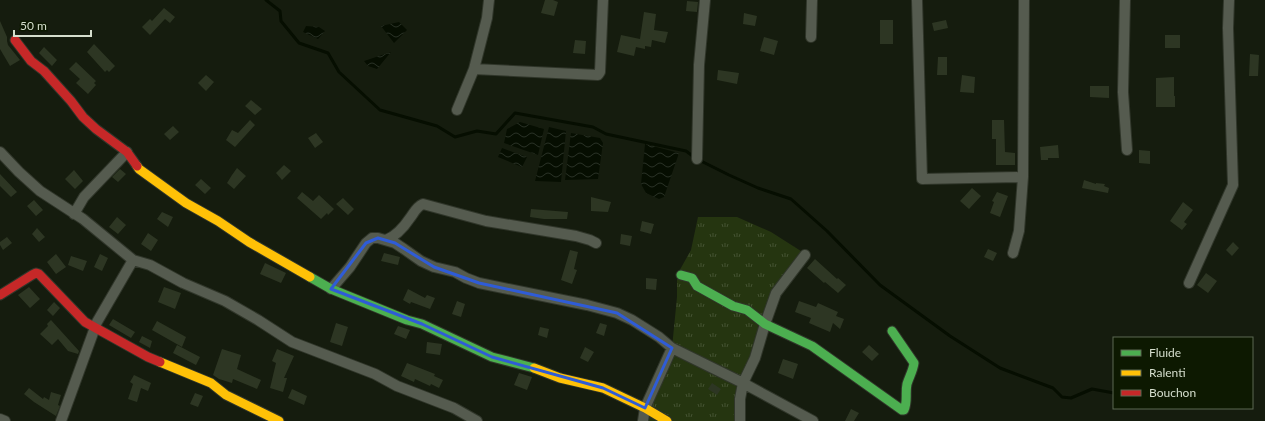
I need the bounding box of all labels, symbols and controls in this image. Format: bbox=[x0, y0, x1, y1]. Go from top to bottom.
scale bar bbox=[14, 12, 91, 38]
text: 50 m bbox=[20, 18, 47, 33]
legend bbox=[1113, 337, 1253, 409]
text: Fluide bbox=[1149, 345, 1181, 360]
text: Ralenti bbox=[1149, 365, 1186, 380]
text: Bouchon bbox=[1149, 385, 1196, 400]

